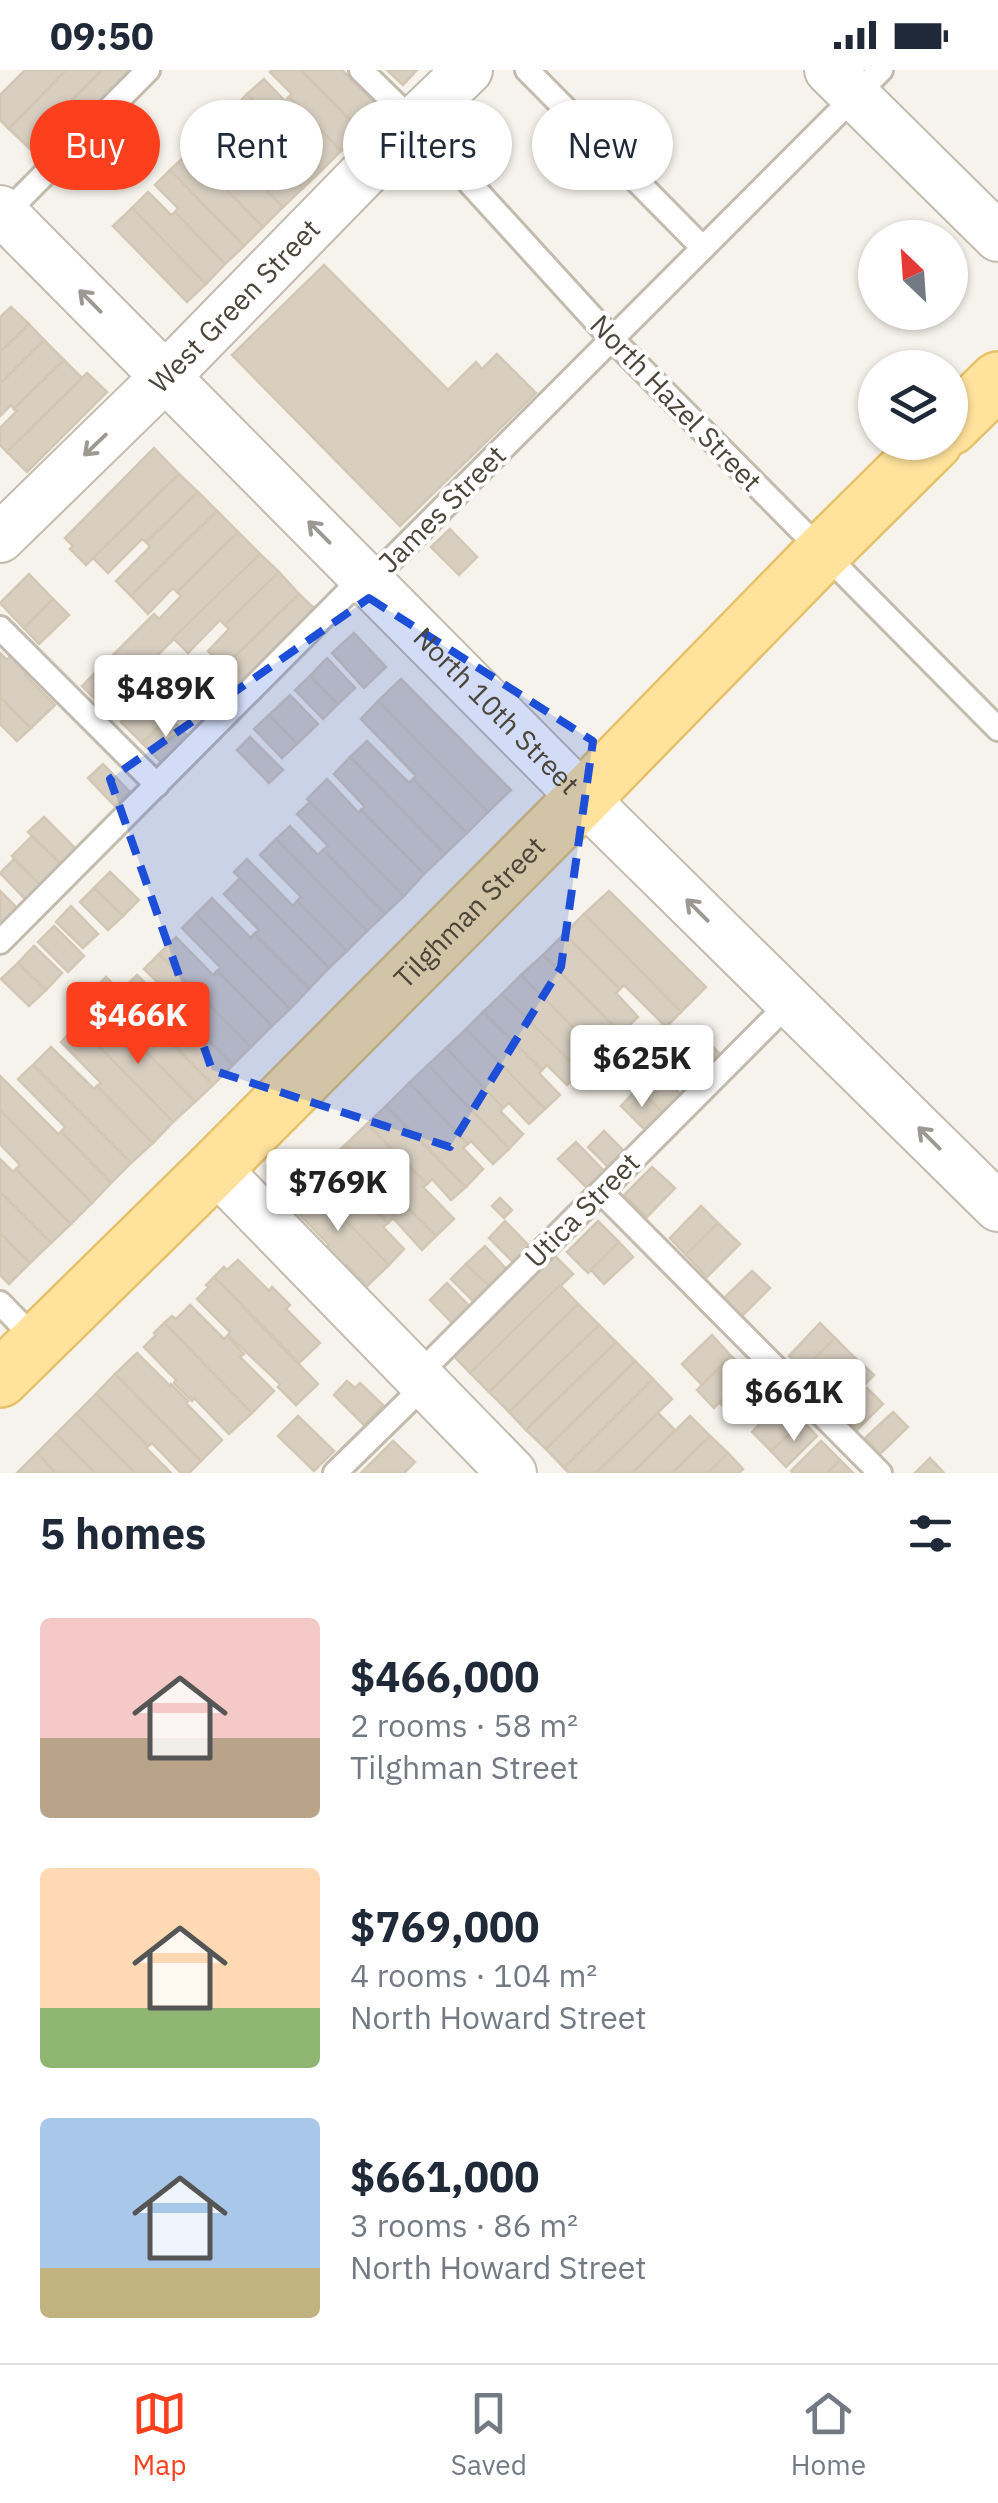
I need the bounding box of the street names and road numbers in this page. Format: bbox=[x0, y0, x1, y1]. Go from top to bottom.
street label: West Green Street bbox=[141, 210, 328, 401]
street label: North Hazel Street bbox=[582, 306, 770, 499]
street label: James Street bbox=[370, 437, 513, 580]
street label: North 10th Street bbox=[406, 619, 588, 802]
street label: Tilghman Street bbox=[385, 828, 553, 996]
street label: Utica Street bbox=[516, 1144, 647, 1275]

